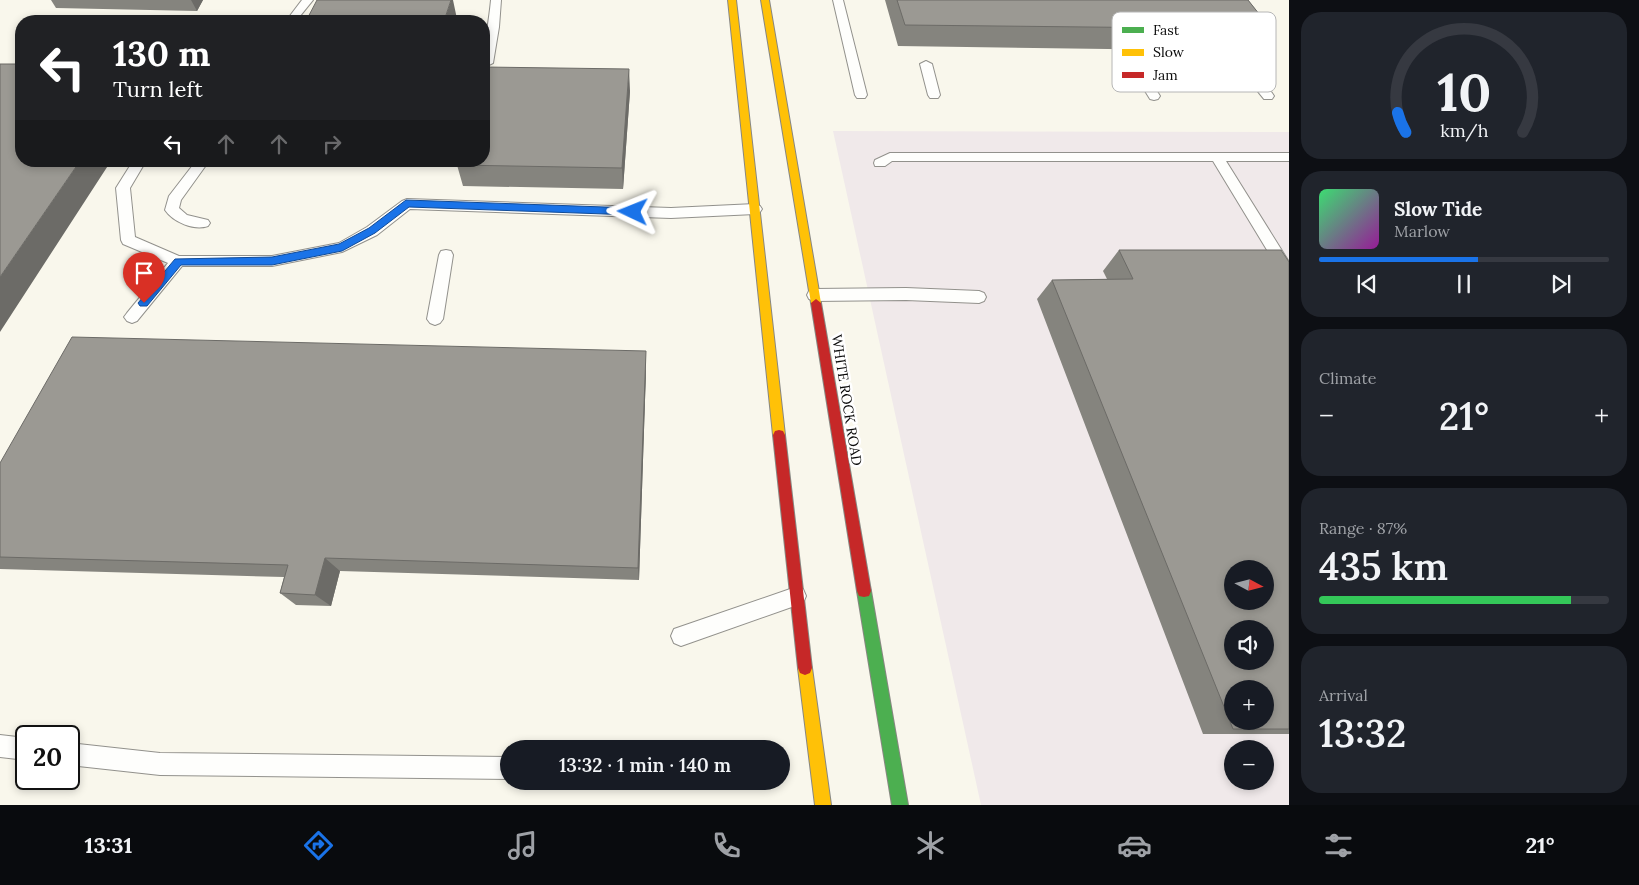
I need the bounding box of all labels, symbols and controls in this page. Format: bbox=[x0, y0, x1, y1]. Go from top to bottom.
legend bbox=[1112, 12, 1276, 92]
text: Fast bbox=[1153, 21, 1180, 39]
text: 130 m bbox=[113, 31, 210, 76]
icon: left bbox=[30, 35, 95, 100]
text: Slow bbox=[1153, 43, 1185, 61]
text: 10 bbox=[1437, 59, 1491, 125]
text: Jam bbox=[1152, 66, 1178, 84]
text: Turn left bbox=[113, 75, 203, 103]
text: km/h bbox=[1440, 119, 1488, 142]
icon: left bbox=[159, 130, 187, 158]
icon: ahead bbox=[212, 130, 240, 158]
icon: ahead bbox=[265, 130, 293, 158]
icon: right bbox=[318, 130, 346, 158]
position arrow bbox=[606, 185, 658, 237]
text: Slow Tide bbox=[1394, 197, 1482, 221]
text: Marlow bbox=[1394, 221, 1450, 241]
pin bbox=[123, 252, 165, 303]
icon: arrive bbox=[130, 259, 158, 287]
icon: previous bbox=[1353, 270, 1381, 298]
icon: pause bbox=[1450, 270, 1478, 298]
icon: next bbox=[1547, 270, 1575, 298]
street label: WHITE ROCK ROAD bbox=[828, 333, 866, 467]
text: Climate bbox=[1319, 368, 1376, 388]
text: 21° bbox=[1439, 392, 1489, 440]
text: − bbox=[1319, 398, 1334, 434]
text: + bbox=[1594, 398, 1609, 434]
text: Range · 87% bbox=[1319, 518, 1407, 538]
text: 435 km bbox=[1319, 542, 1448, 590]
north arrow bbox=[1224, 560, 1274, 610]
map controls bbox=[1224, 560, 1274, 790]
button: sound bbox=[1224, 620, 1274, 670]
button: + bbox=[1224, 680, 1274, 730]
text: Arrival bbox=[1319, 685, 1368, 705]
text: 13:32 bbox=[1319, 709, 1406, 757]
speed limit sign: 20 bbox=[15, 725, 80, 790]
button: − bbox=[1224, 740, 1274, 790]
text: 13:32 · 1 min · 140 m bbox=[559, 753, 731, 777]
icon: directions bbox=[301, 828, 336, 863]
icon: music bbox=[505, 828, 540, 863]
icon: phone bbox=[709, 828, 744, 863]
icon: climate bbox=[913, 828, 948, 863]
icon: car bbox=[1117, 828, 1152, 863]
icon: filters bbox=[1321, 828, 1356, 863]
text: 13:31 bbox=[84, 831, 133, 859]
text: 21° bbox=[1525, 831, 1554, 859]

